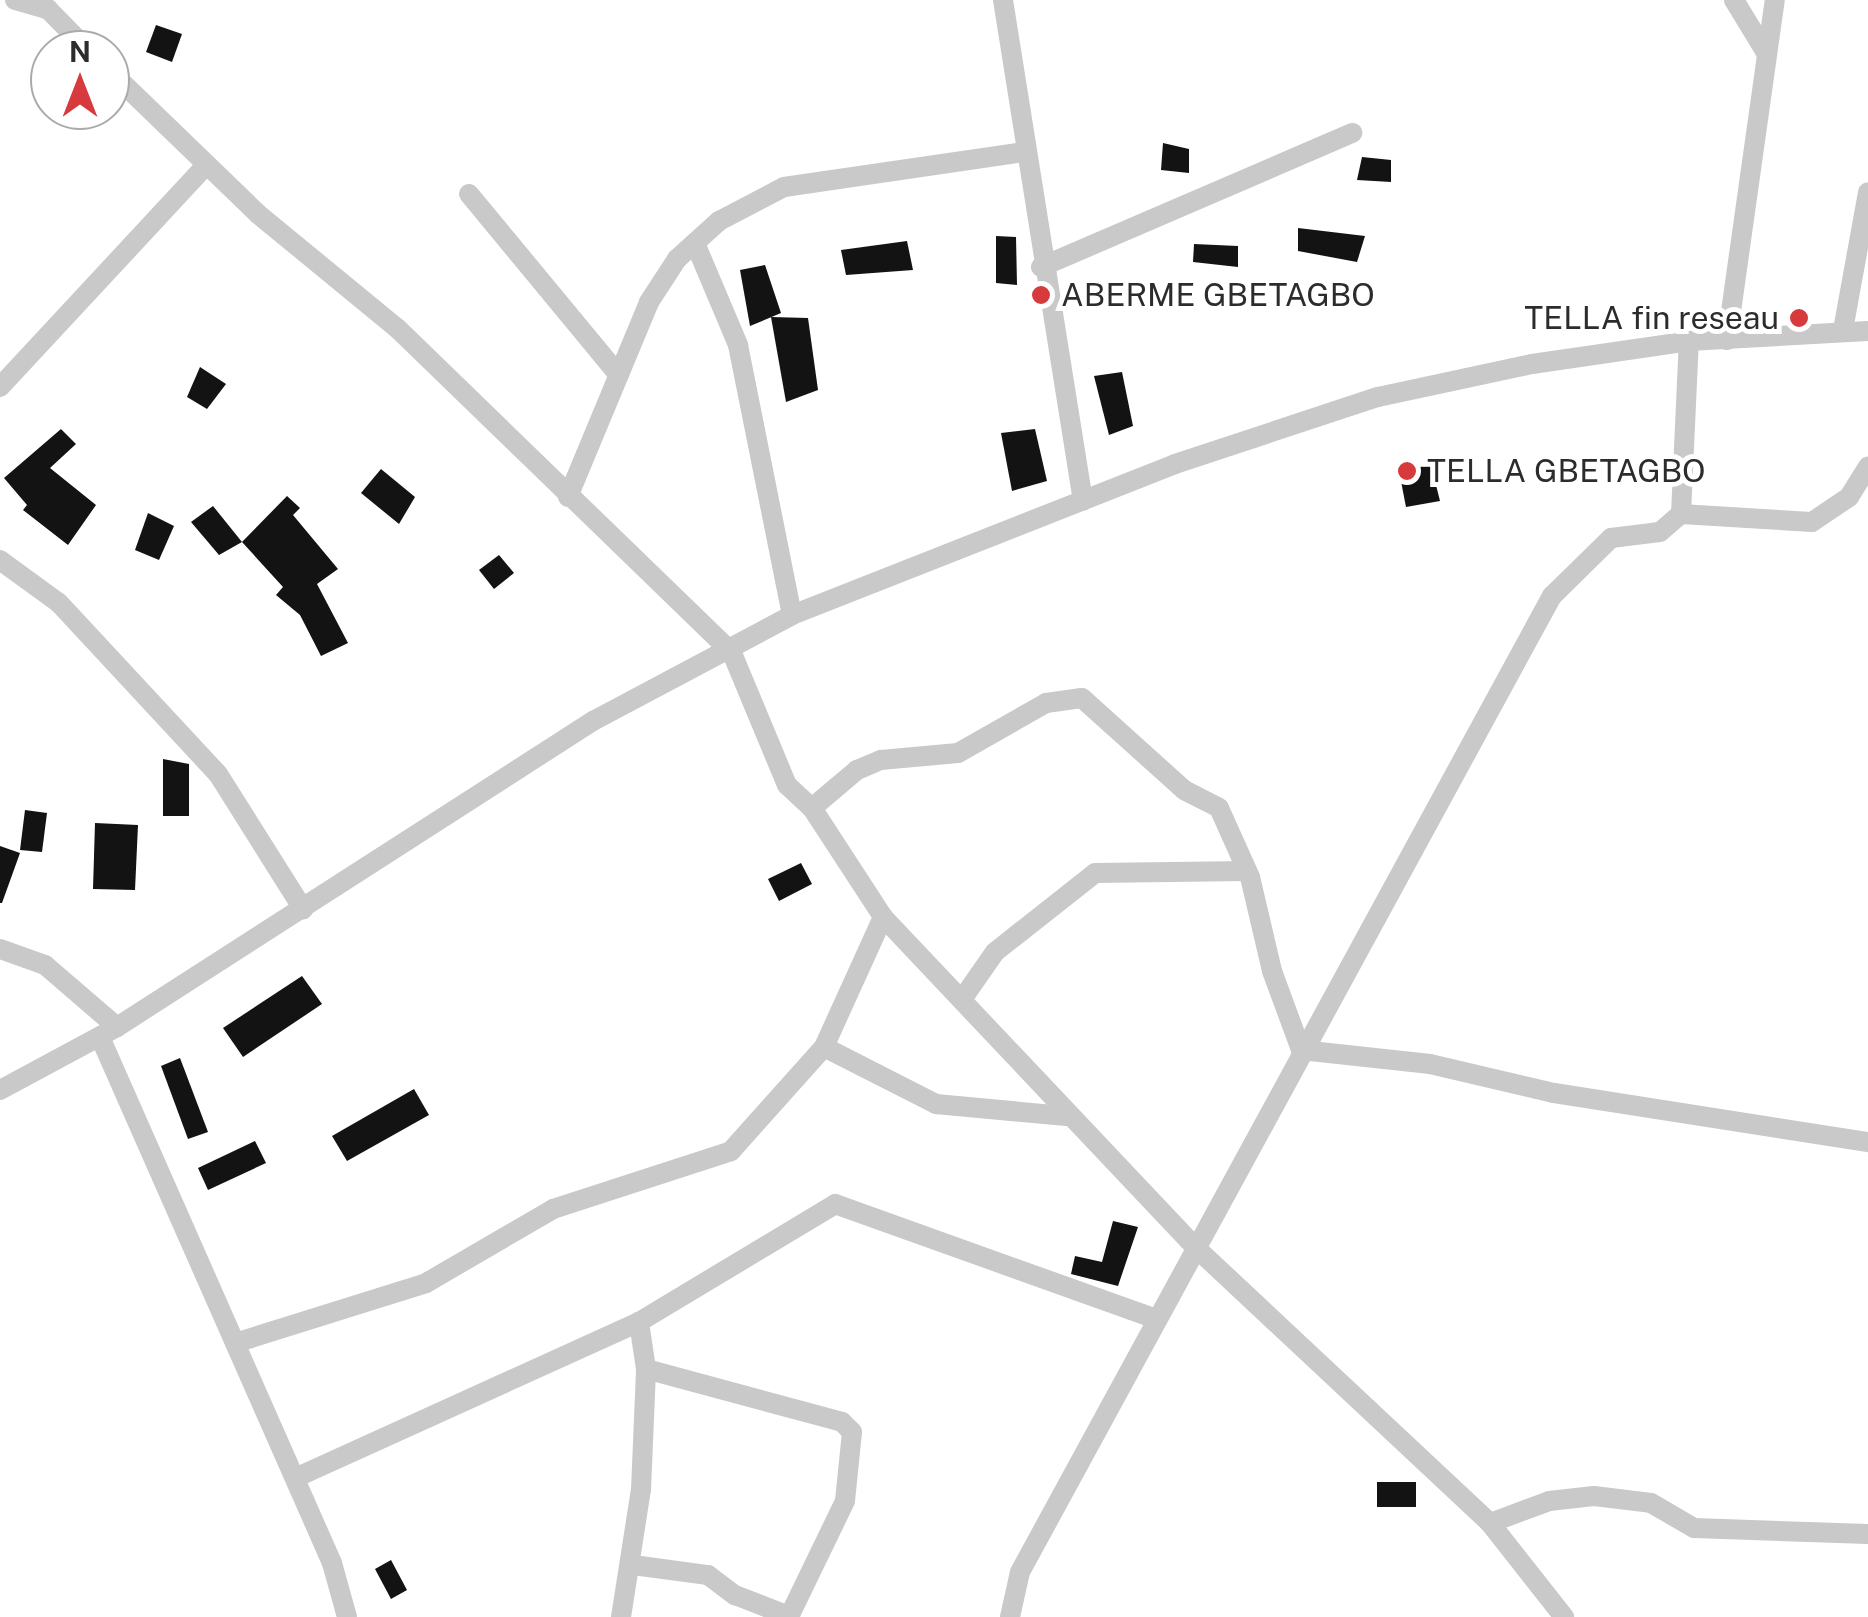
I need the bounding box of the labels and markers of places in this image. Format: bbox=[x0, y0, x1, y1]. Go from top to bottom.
place label: ABERME GBETAGBO bbox=[1061, 276, 1375, 314]
marker: ABERME GBETAGBO bbox=[1030, 284, 1052, 306]
place label: TELLA fin reseau bbox=[1524, 299, 1779, 337]
marker: TELLA fin reseau bbox=[1788, 307, 1810, 329]
place label: TELLA GBETAGBO bbox=[1427, 452, 1706, 490]
marker: TELLA GBETAGBO bbox=[1396, 460, 1418, 482]

